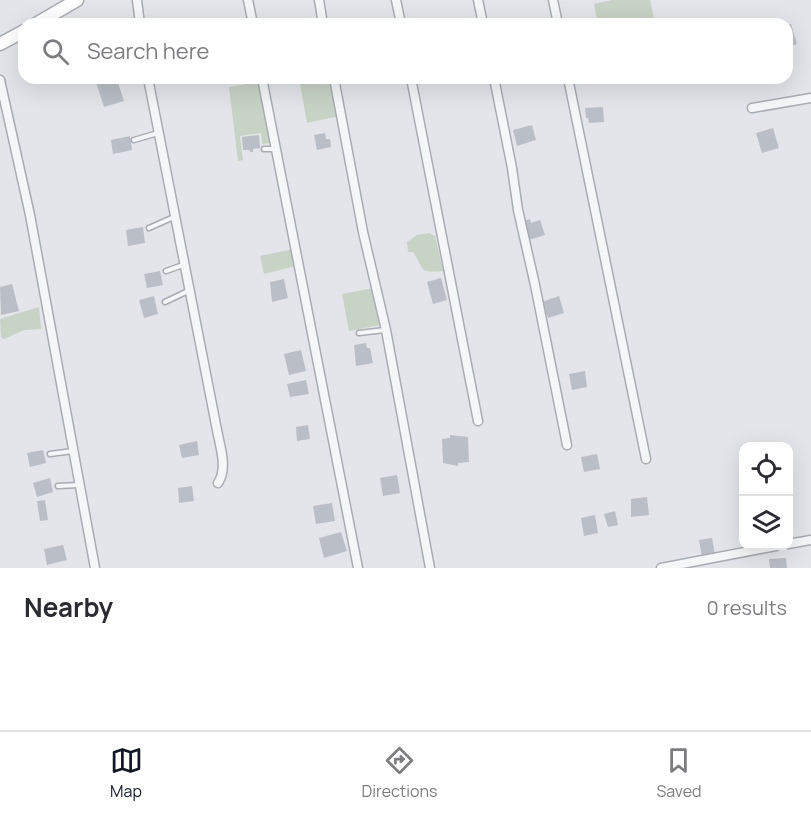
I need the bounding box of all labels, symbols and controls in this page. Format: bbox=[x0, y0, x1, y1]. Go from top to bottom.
search box bbox=[18, 18, 793, 84]
icon: search bbox=[39, 35, 72, 68]
text: Search here bbox=[87, 36, 209, 66]
map controls bbox=[739, 442, 793, 550]
button: locate bbox=[739, 442, 793, 496]
button: layers bbox=[739, 496, 793, 550]
text: Nearby bbox=[24, 589, 113, 625]
text: 0 results bbox=[707, 594, 787, 621]
tab: Map bbox=[110, 744, 143, 802]
tab: Directions bbox=[362, 744, 437, 802]
tab: Saved bbox=[656, 744, 701, 802]

